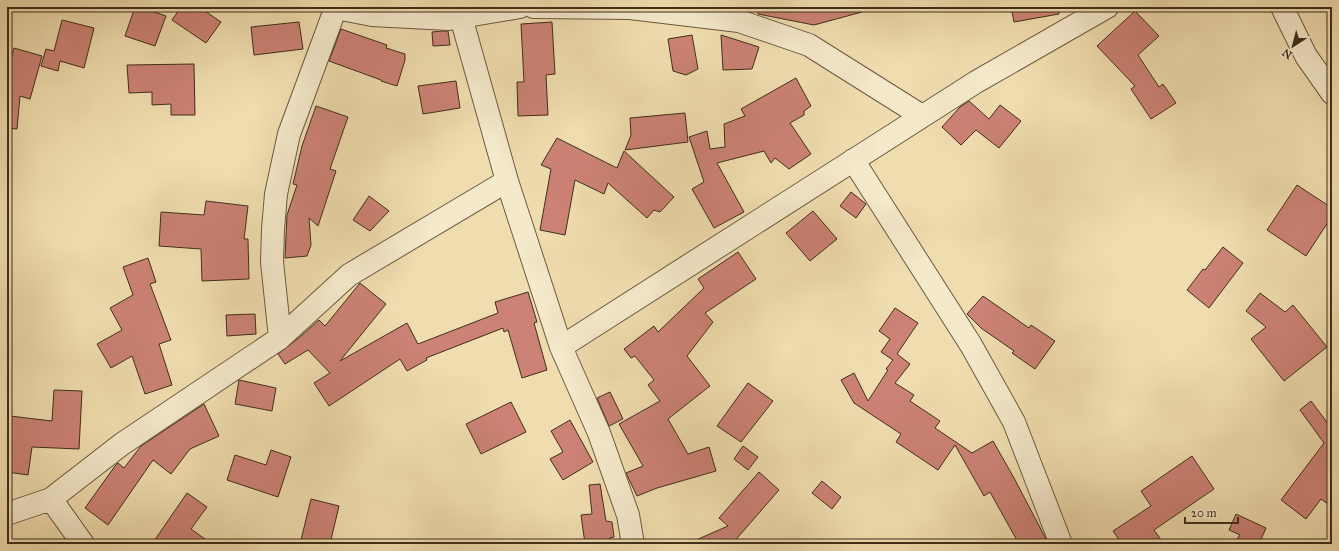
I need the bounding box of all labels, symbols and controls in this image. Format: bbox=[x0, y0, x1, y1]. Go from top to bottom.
north arrow bbox=[1273, 26, 1313, 66]
text: N bbox=[1279, 45, 1295, 62]
scale bar bbox=[1185, 499, 1238, 525]
text: 20 m bbox=[1191, 506, 1217, 520]

